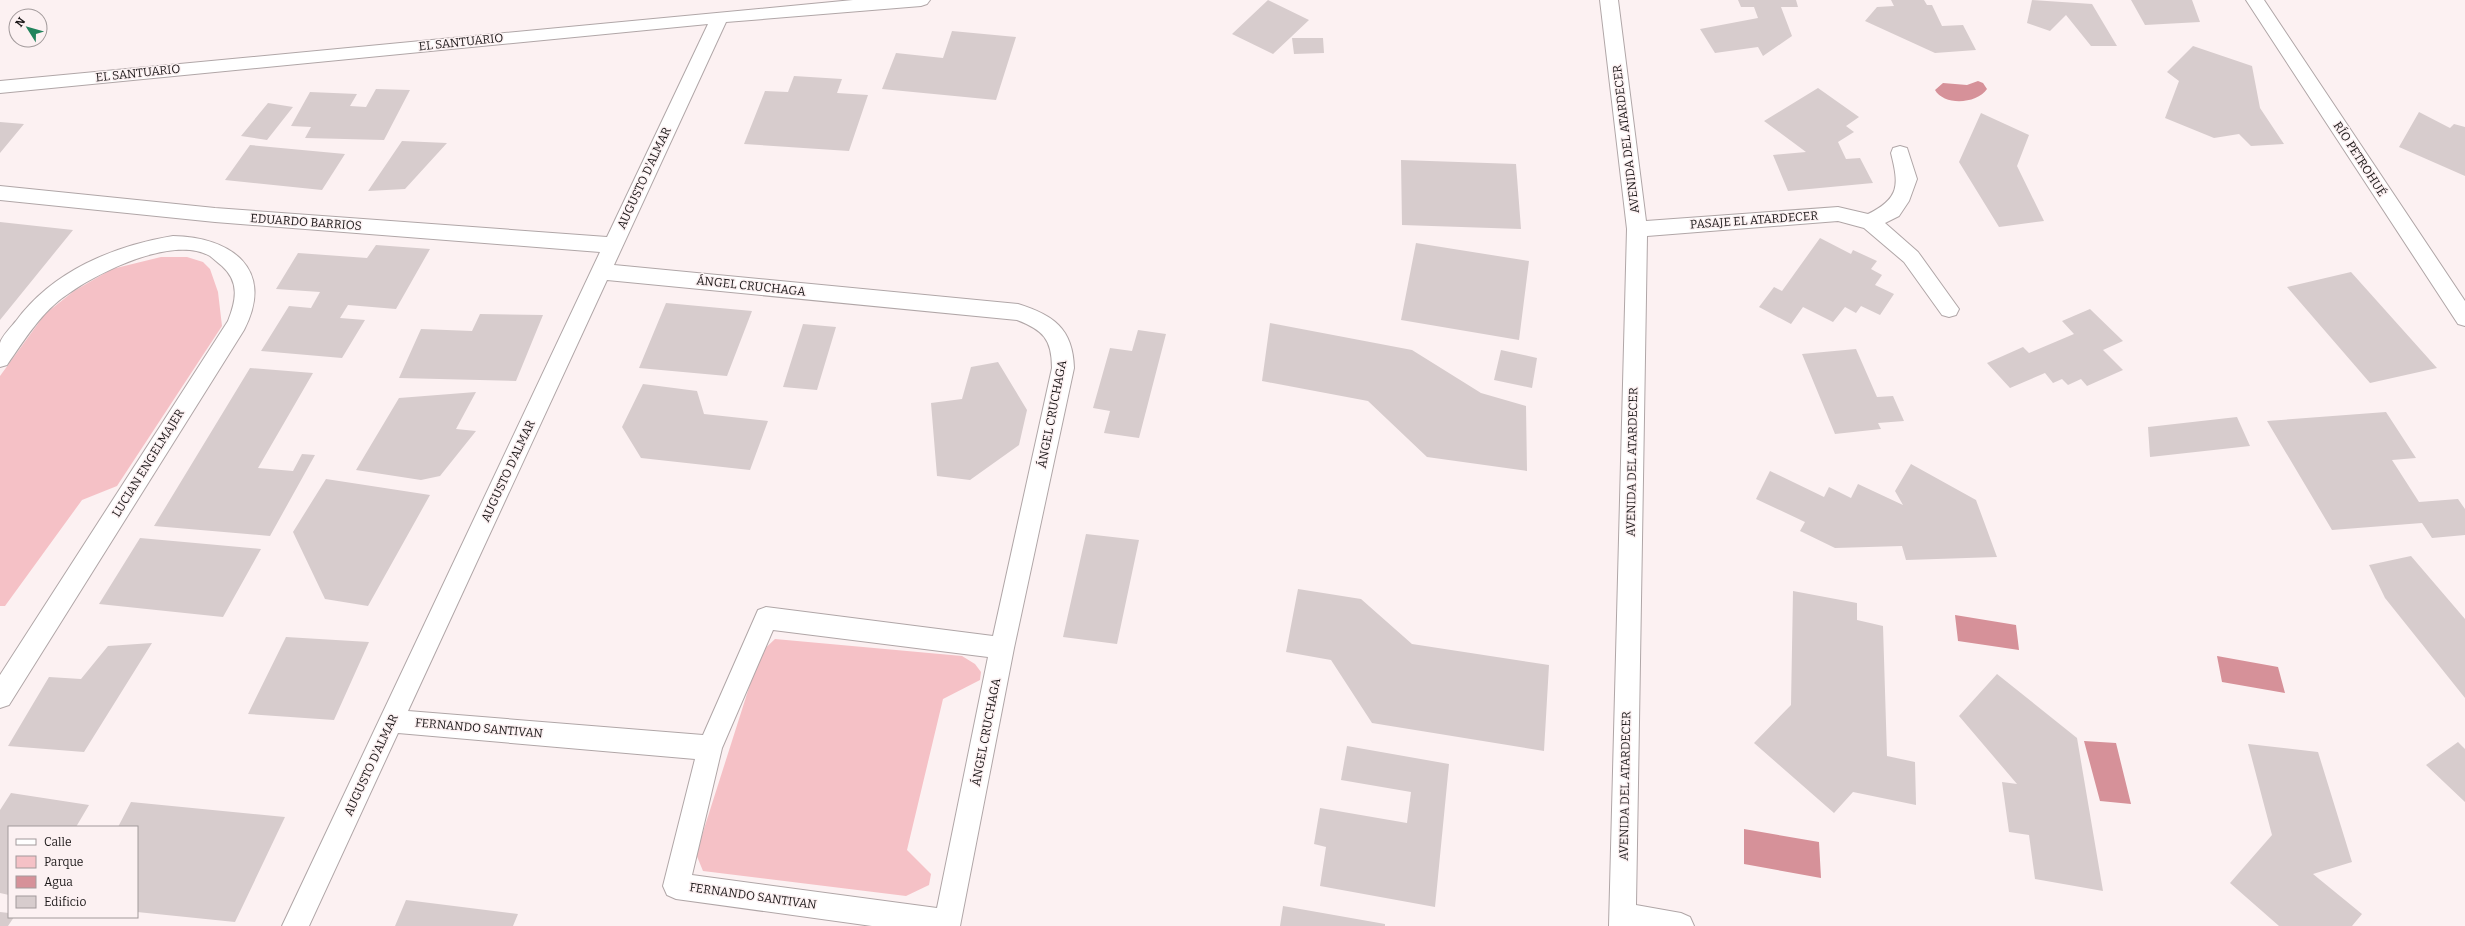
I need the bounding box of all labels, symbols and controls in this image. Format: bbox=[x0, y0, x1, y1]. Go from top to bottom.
north arrow bbox=[8, 8, 48, 48]
text: N bbox=[13, 15, 28, 30]
street label: EL SANTUARIO bbox=[418, 31, 504, 53]
street label: EL SANTUARIO bbox=[95, 62, 181, 84]
street label: AVENIDA DEL ATARDECER bbox=[1610, 64, 1642, 214]
street label: RÍO PETROHUÉ bbox=[2331, 118, 2390, 199]
street label: AUGUSTO D'ALMAR bbox=[614, 125, 674, 231]
street label: PASAJE EL ATARDECER bbox=[1689, 209, 1819, 231]
street label: EDUARDO BARRIOS bbox=[250, 211, 362, 233]
street label: ÁNGEL CRUCHAGA bbox=[696, 272, 807, 299]
street label: ÁNGEL CRUCHAGA bbox=[1034, 358, 1069, 469]
street label: AVENIDA DEL ATARDECER bbox=[1624, 387, 1640, 537]
street label: LUCIAN ENGELMAJER bbox=[109, 406, 187, 520]
street label: AUGUSTO D'ALMAR bbox=[478, 418, 538, 524]
street label: ÁNGEL CRUCHAGA bbox=[968, 676, 1003, 787]
street label: AVENIDA DEL ATARDECER bbox=[1617, 711, 1633, 861]
street label: AUGUSTO D'ALMAR bbox=[341, 712, 401, 818]
street label: FERNANDO SANTIVAN bbox=[414, 715, 544, 741]
legend bbox=[8, 826, 138, 918]
text: Calle bbox=[44, 835, 72, 849]
text: Parque bbox=[44, 855, 83, 869]
text: Agua bbox=[44, 875, 73, 889]
street label: FERNANDO SANTIVAN bbox=[689, 880, 818, 912]
text: Edificio bbox=[44, 895, 86, 909]

